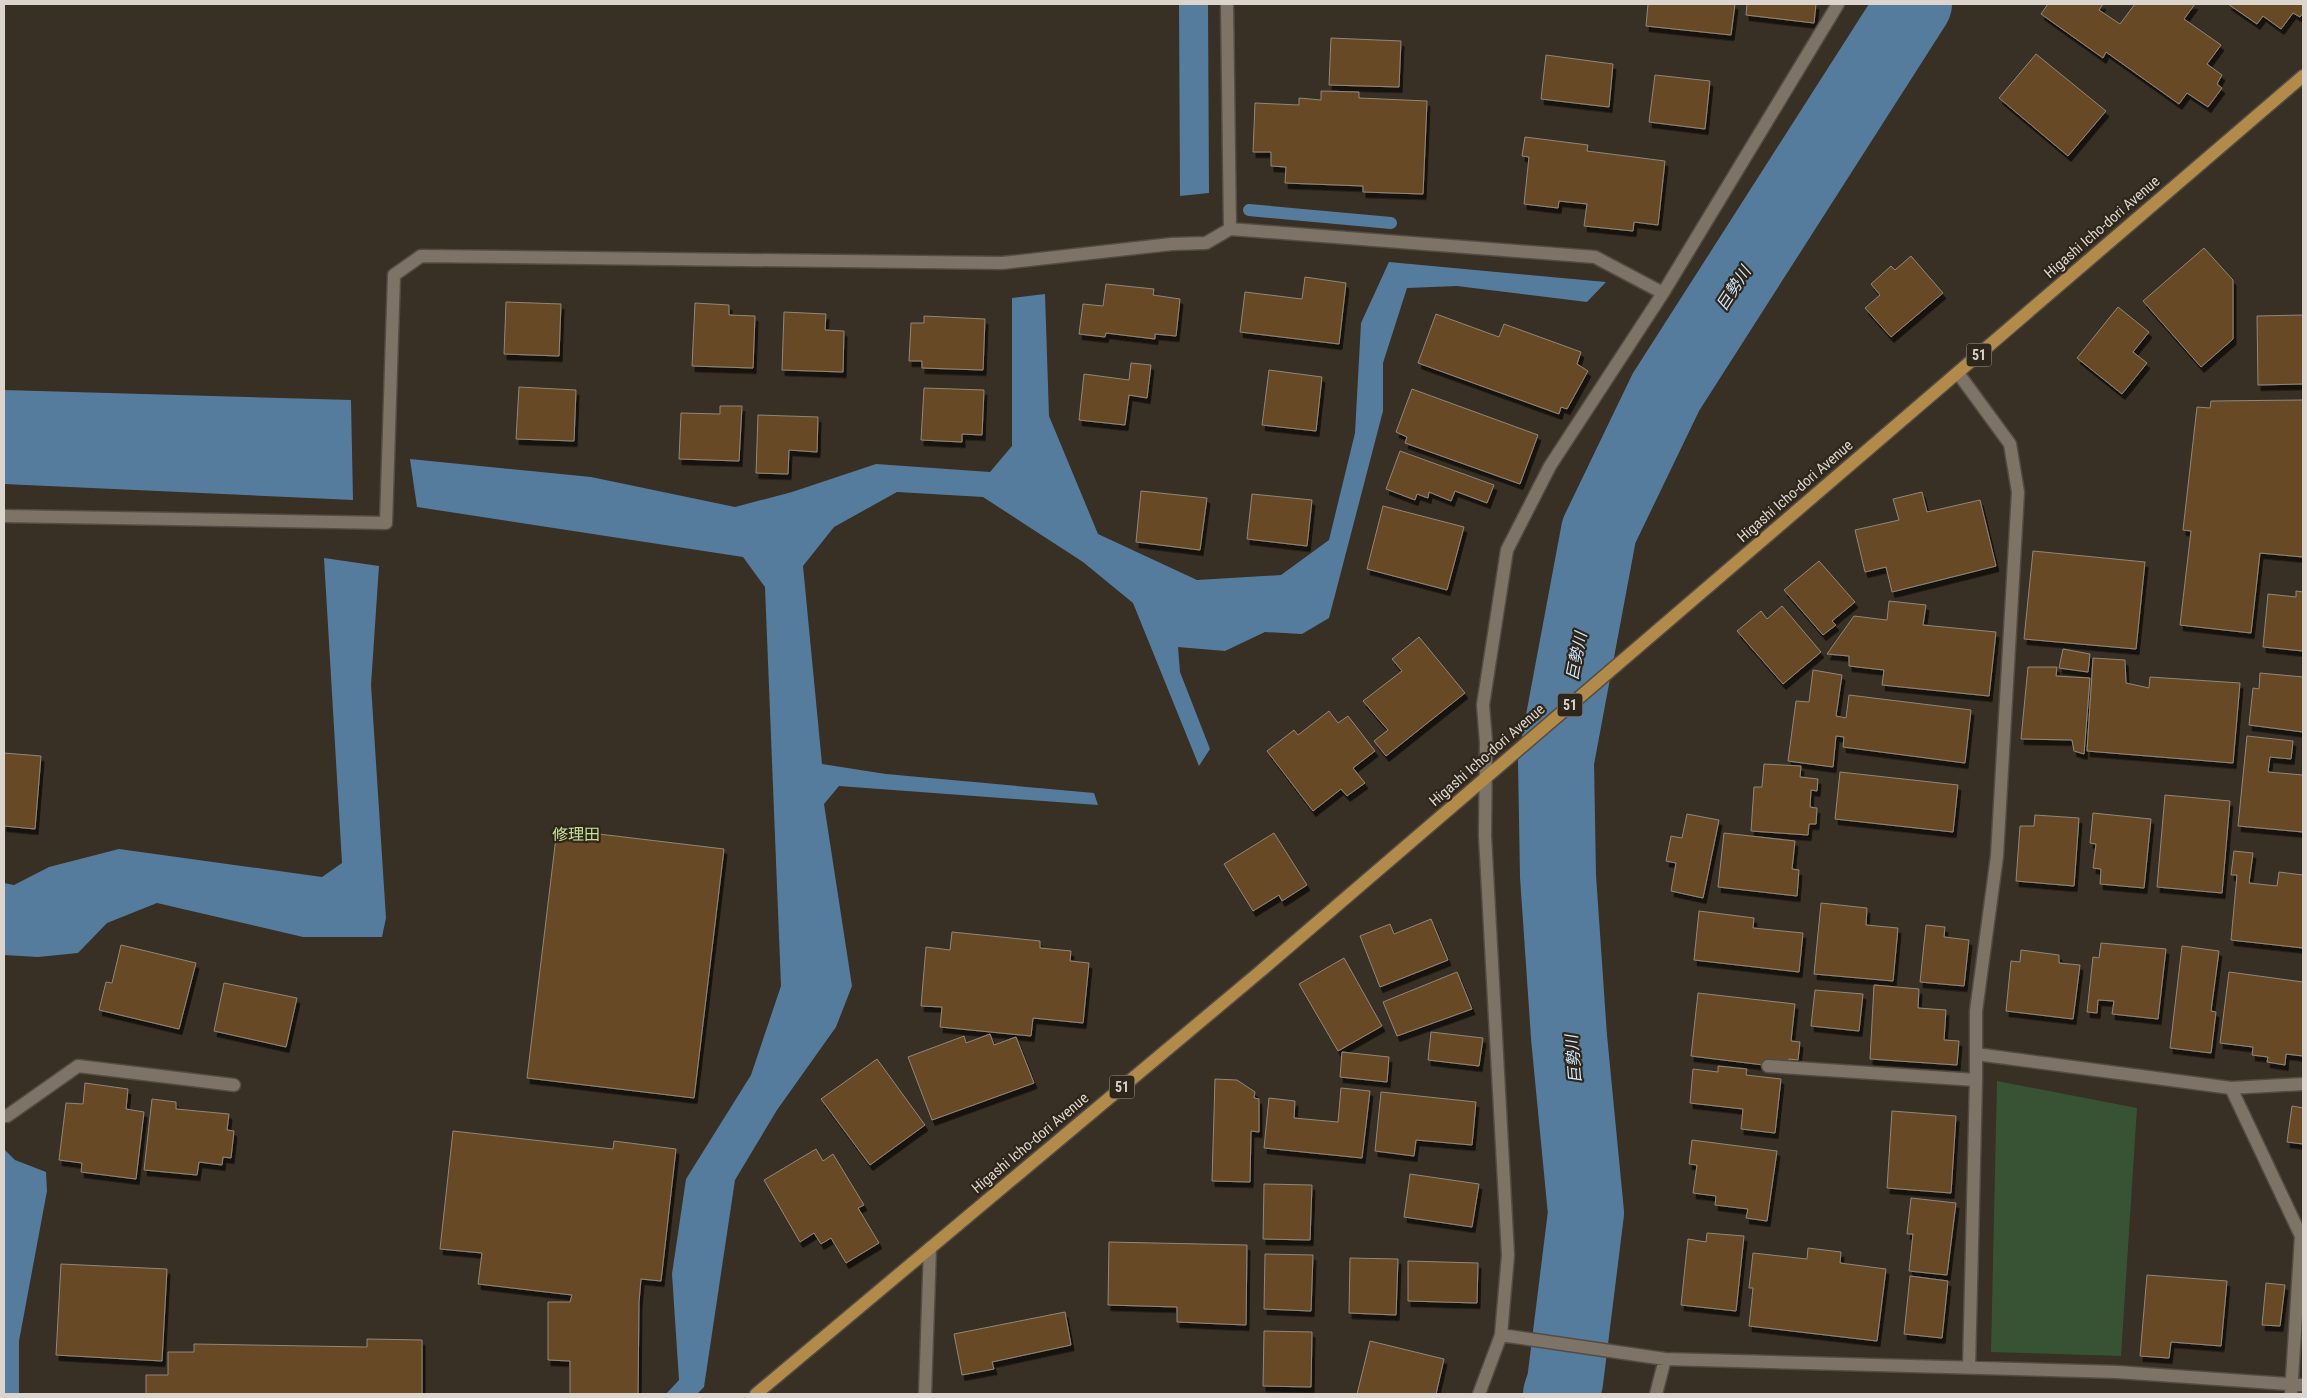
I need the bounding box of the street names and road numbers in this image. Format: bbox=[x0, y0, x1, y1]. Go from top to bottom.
street label: Higashi Icho-dori Avenue bbox=[2041, 172, 2163, 282]
road number: 51 bbox=[1966, 344, 1992, 366]
street label: Higashi Icho-dori Avenue bbox=[1734, 436, 1856, 546]
road number: 51 bbox=[1558, 694, 1582, 716]
street label: Higashi Icho-dori Avenue bbox=[1426, 700, 1548, 810]
road number: 51 bbox=[1110, 1076, 1134, 1098]
street label: Higashi Icho-dori Avenue bbox=[968, 1089, 1092, 1197]

